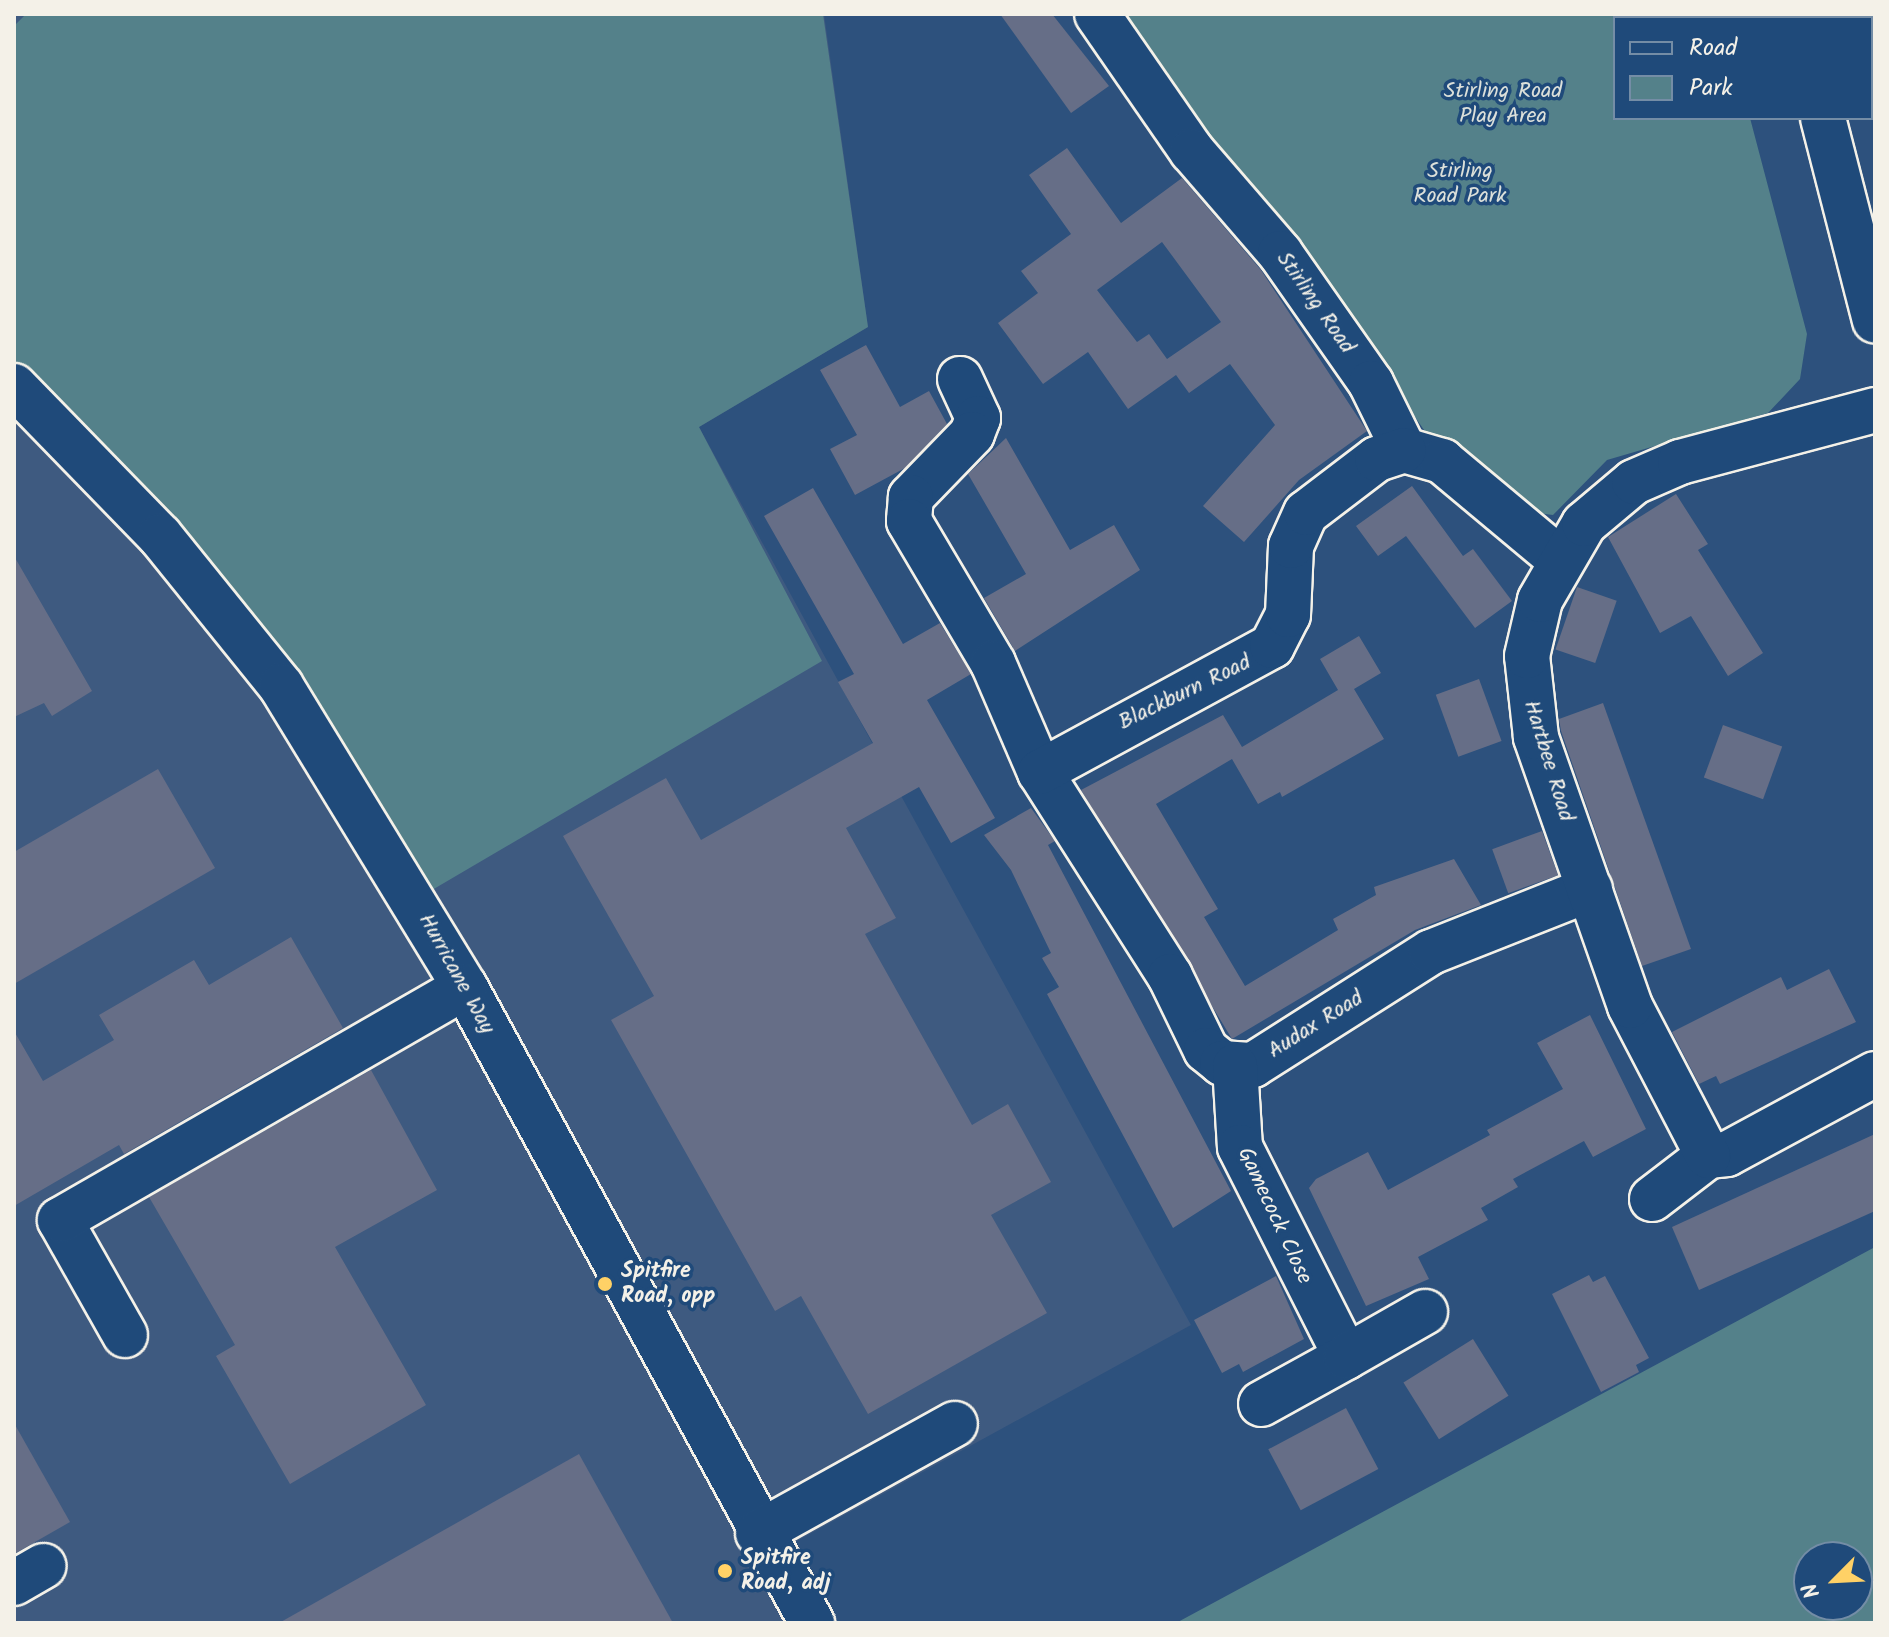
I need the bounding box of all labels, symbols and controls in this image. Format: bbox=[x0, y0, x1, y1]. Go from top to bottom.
legend bbox=[1613, 16, 1873, 120]
text: Road bbox=[1689, 29, 1737, 68]
text: Park bbox=[1689, 69, 1733, 108]
park label: Stirling Road Play Area bbox=[1444, 78, 1562, 130]
park label: Stirling Road Park bbox=[1414, 158, 1506, 210]
street label: Stirling Road bbox=[1270, 247, 1360, 359]
street label: Blackburn Road bbox=[1115, 650, 1255, 736]
street label: Hartbee Road bbox=[1517, 697, 1579, 825]
street label: Hurricane Way bbox=[412, 909, 500, 1039]
street label: Audax Road bbox=[1263, 985, 1369, 1065]
street label: Gamecock Close bbox=[1231, 1144, 1317, 1288]
place label: Spitfire Road, opp bbox=[621, 1258, 715, 1310]
marker: Spitfire Road, opp bbox=[596, 1275, 614, 1293]
north arrow bbox=[1793, 1541, 1873, 1621]
place label: Spitfire Road, adj bbox=[741, 1545, 830, 1596]
marker: Spitfire Road, adj bbox=[716, 1562, 734, 1580]
text: N bbox=[1794, 1577, 1831, 1604]

